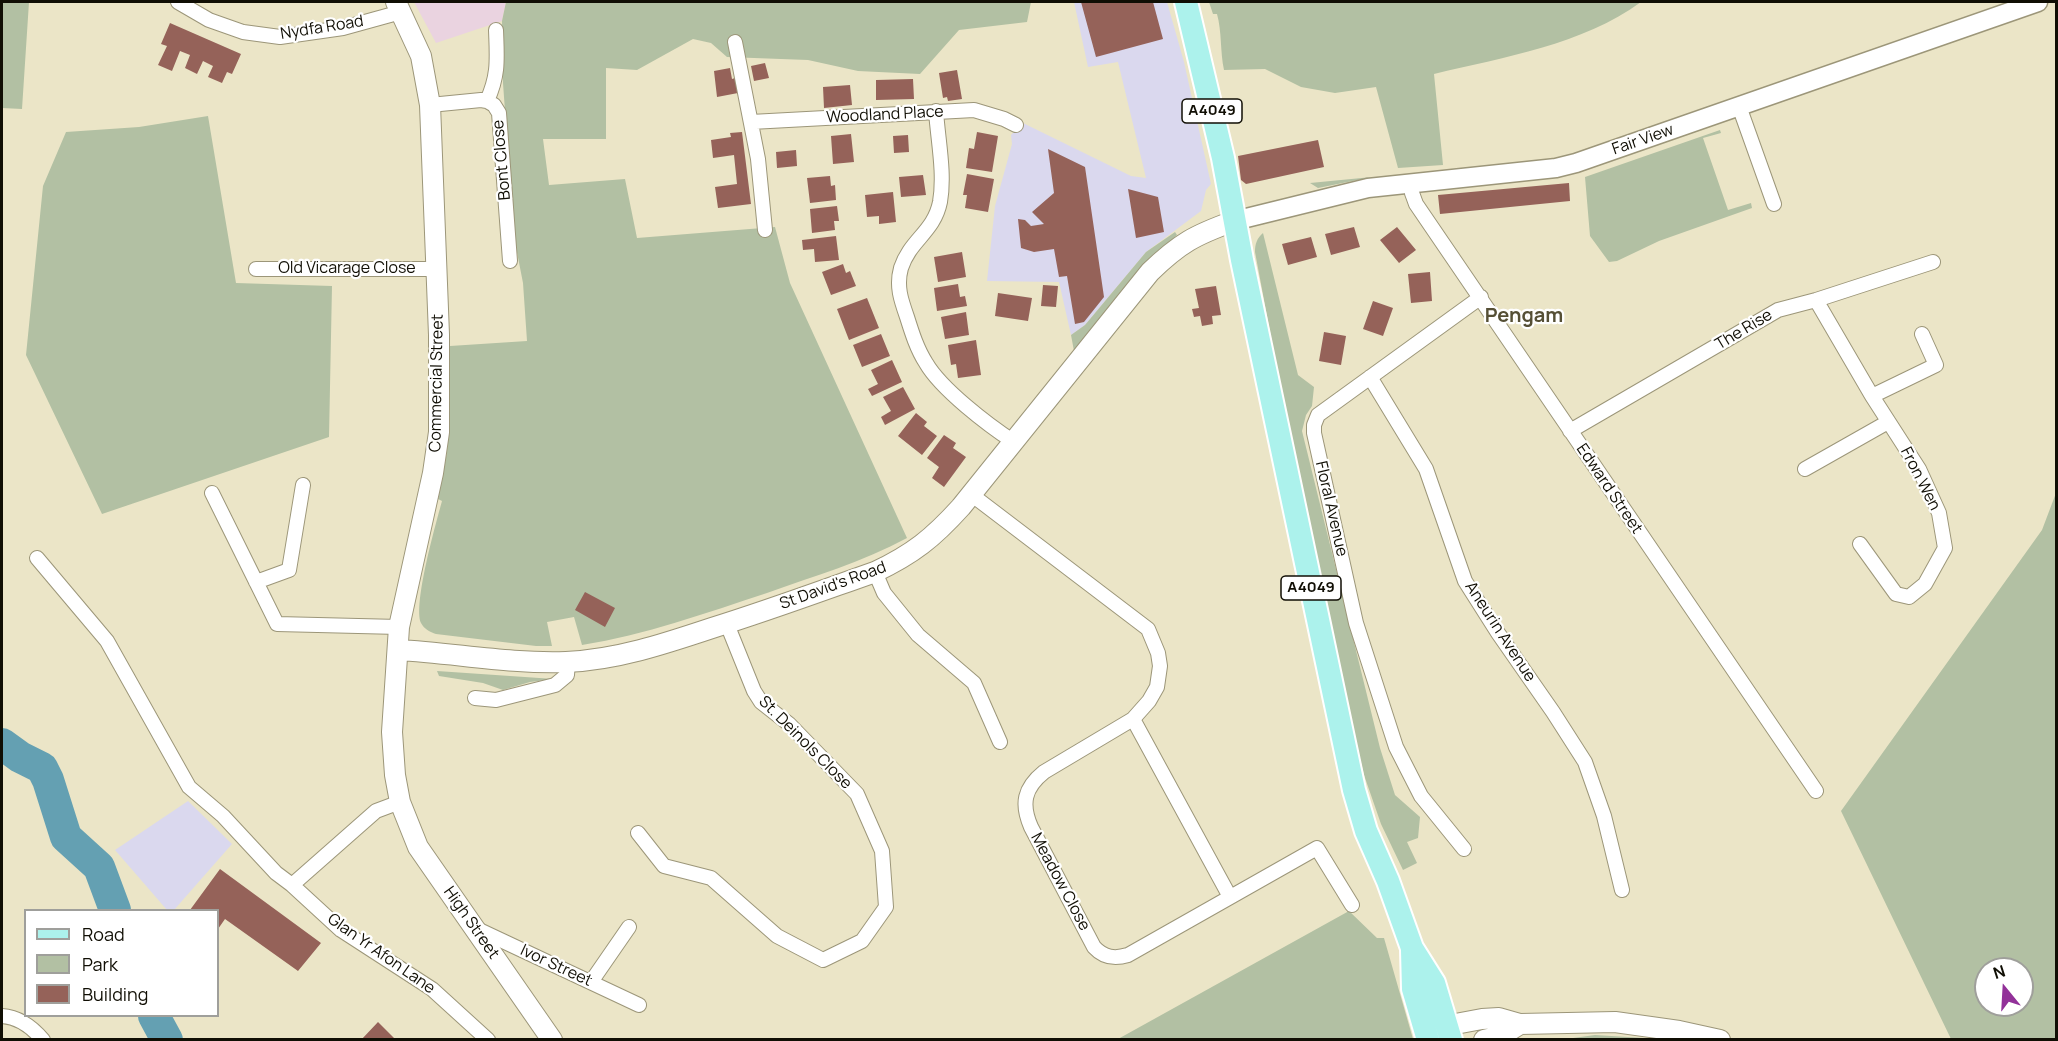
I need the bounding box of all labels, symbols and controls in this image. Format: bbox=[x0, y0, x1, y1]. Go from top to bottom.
street label: Nydfa Road bbox=[279, 12, 365, 44]
road number: A4049 bbox=[1182, 99, 1242, 123]
street label: Woodland Place bbox=[826, 102, 944, 128]
street label: Bont Close bbox=[489, 119, 515, 201]
street label: Fair View bbox=[1610, 121, 1676, 159]
street label: Old Vicarage Close bbox=[278, 259, 416, 279]
district label: Pengam bbox=[1485, 304, 1563, 328]
street label: The Rise bbox=[1712, 306, 1776, 354]
street label: Commercial Street bbox=[426, 314, 448, 452]
street label: Edward Street bbox=[1572, 440, 1646, 538]
street label: Fron Wen bbox=[1896, 444, 1944, 514]
street label: Floral Avenue bbox=[1311, 459, 1351, 559]
street label: St David's Road bbox=[777, 558, 889, 614]
road number: A4049 bbox=[1281, 576, 1341, 600]
street label: Aneurin Avenue bbox=[1461, 578, 1539, 686]
street label: St. Deinols Close bbox=[754, 692, 856, 794]
street label: Meadow Close bbox=[1026, 830, 1094, 934]
street label: High Street bbox=[439, 883, 503, 963]
legend bbox=[24, 909, 219, 1017]
street label: Glan Yr Afon Lane bbox=[323, 910, 439, 998]
text: Road bbox=[82, 922, 125, 946]
street label: Ivor Street bbox=[517, 941, 595, 991]
text: Park bbox=[82, 952, 118, 976]
north arrow bbox=[1974, 957, 2034, 1017]
text: N bbox=[1990, 960, 2008, 984]
text: Building bbox=[82, 982, 148, 1006]

